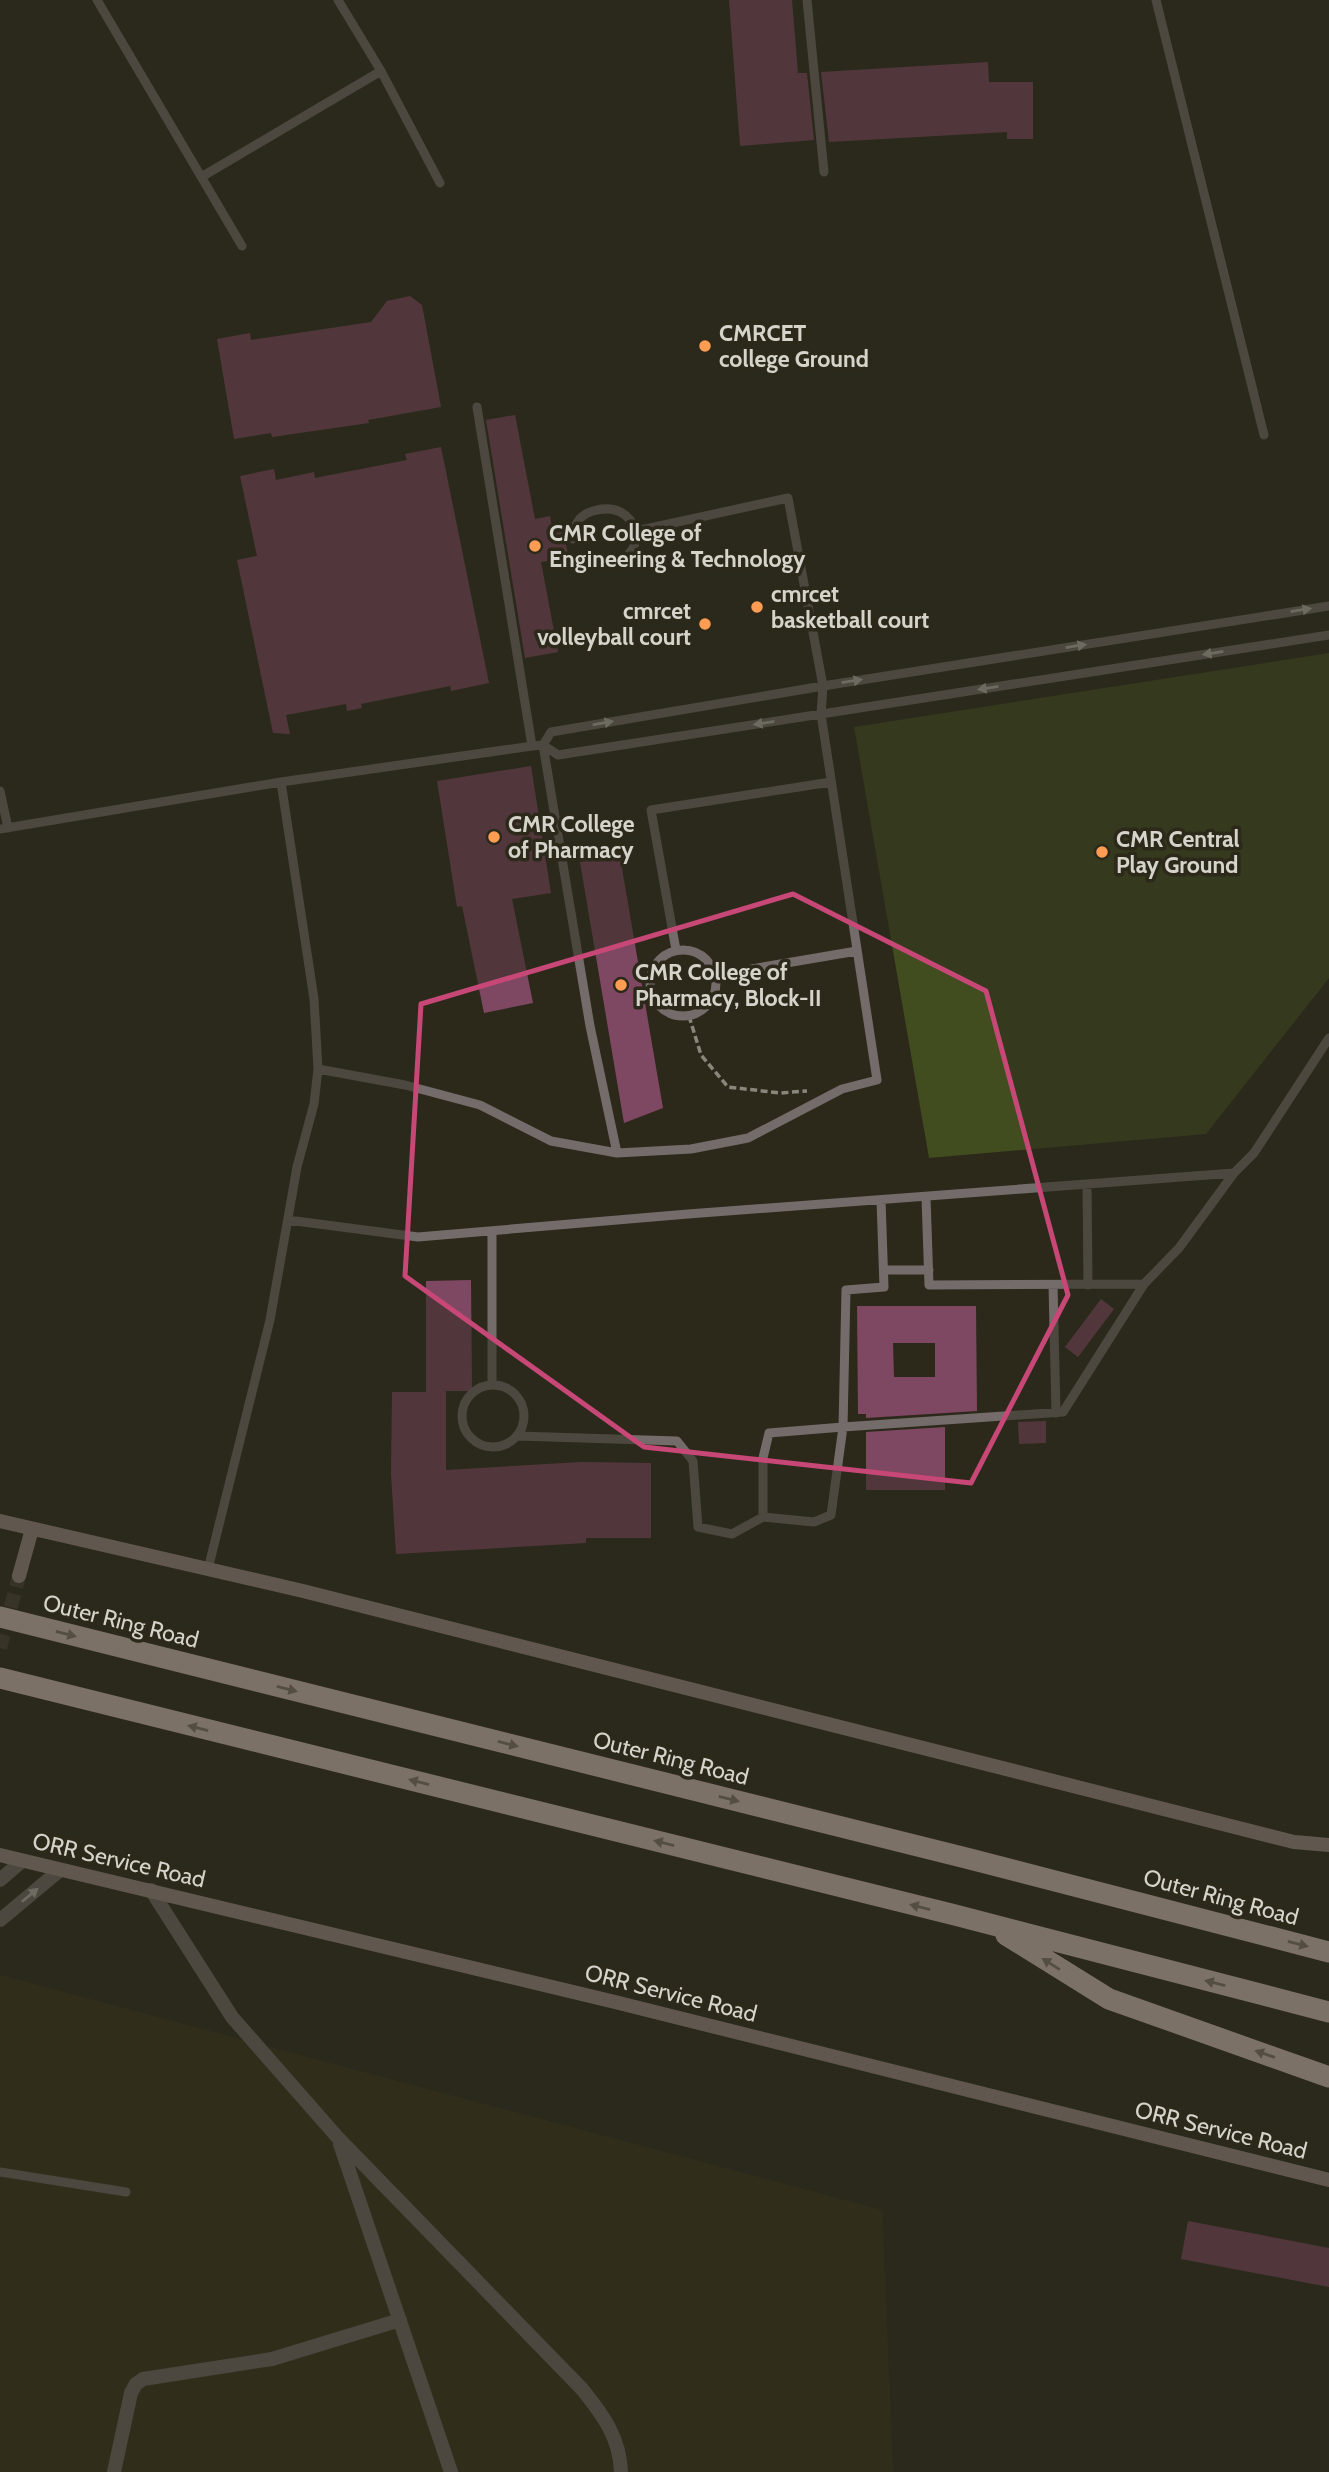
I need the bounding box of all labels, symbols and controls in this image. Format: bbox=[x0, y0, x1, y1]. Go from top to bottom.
place label: CMRCET college Ground bbox=[719, 319, 869, 373]
marker: CMRCET college Ground bbox=[697, 338, 713, 354]
place label: CMR College of Engineering & Technology bbox=[549, 519, 806, 573]
marker: CMR College of Engineering & Technology bbox=[527, 538, 543, 554]
place label: cmrcet basketball court bbox=[771, 580, 929, 634]
place label: cmrcet volleyball court bbox=[537, 597, 691, 651]
marker: cmrcet basketball court bbox=[749, 599, 765, 615]
one-way arrow bbox=[1290, 604, 1312, 615]
marker: cmrcet volleyball court bbox=[697, 616, 713, 632]
one-way arrow bbox=[1066, 640, 1088, 651]
one-way arrow bbox=[1202, 648, 1224, 659]
one-way arrow bbox=[841, 675, 863, 686]
one-way arrow bbox=[977, 683, 999, 694]
one-way arrow bbox=[592, 717, 614, 728]
one-way arrow bbox=[752, 718, 774, 729]
place label: CMR College of Pharmacy bbox=[508, 810, 635, 864]
place label: CMR Central Play Ground bbox=[1116, 825, 1240, 879]
marker: CMR College of Pharmacy bbox=[486, 829, 502, 845]
marker: CMR Central Play Ground bbox=[1094, 844, 1110, 860]
place label: CMR College of Pharmacy, Block-II bbox=[635, 958, 822, 1012]
marker: CMR College of Pharmacy, Block-II bbox=[613, 977, 629, 993]
street label: Outer Ring Road bbox=[40, 1588, 202, 1654]
one-way arrow bbox=[55, 1629, 77, 1640]
one-way arrow bbox=[276, 1684, 298, 1695]
one-way arrow bbox=[187, 1722, 209, 1733]
street label: Outer Ring Road bbox=[590, 1725, 752, 1791]
one-way arrow bbox=[497, 1739, 519, 1750]
one-way arrow bbox=[408, 1776, 430, 1787]
one-way arrow bbox=[718, 1794, 740, 1805]
street label: ORR Service Road bbox=[30, 1827, 208, 1893]
one-way arrow bbox=[653, 1837, 675, 1848]
street label: Outer Ring Road bbox=[1140, 1863, 1302, 1931]
one-way arrow bbox=[21, 1888, 38, 1903]
one-way arrow bbox=[909, 1901, 931, 1912]
one-way arrow bbox=[1287, 1939, 1309, 1950]
one-way arrow bbox=[1042, 1957, 1061, 1970]
street label: ORR Service Road bbox=[582, 1958, 760, 2028]
one-way arrow bbox=[1204, 1977, 1226, 1988]
one-way arrow bbox=[1254, 2048, 1275, 2059]
street label: ORR Service Road bbox=[1132, 2095, 1310, 2165]

